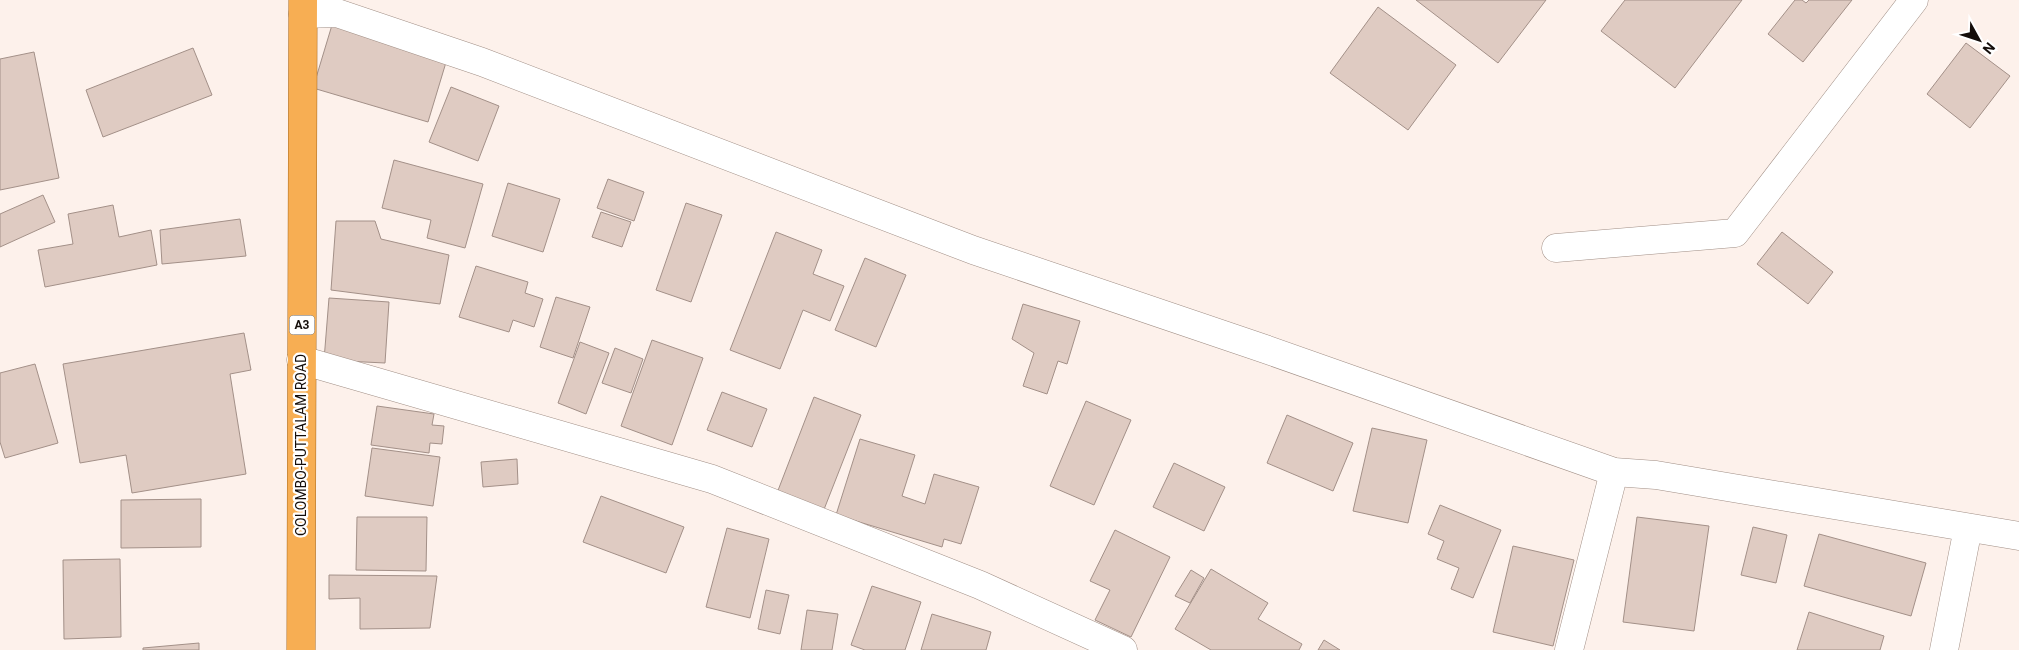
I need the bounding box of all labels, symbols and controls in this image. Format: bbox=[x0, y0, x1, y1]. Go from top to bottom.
north arrow bbox=[1954, 15, 2004, 65]
text: N bbox=[1980, 39, 1998, 57]
road number: A3 bbox=[290, 316, 314, 334]
street label: COLOMBO-PUTTALAM ROAD bbox=[293, 354, 309, 536]

